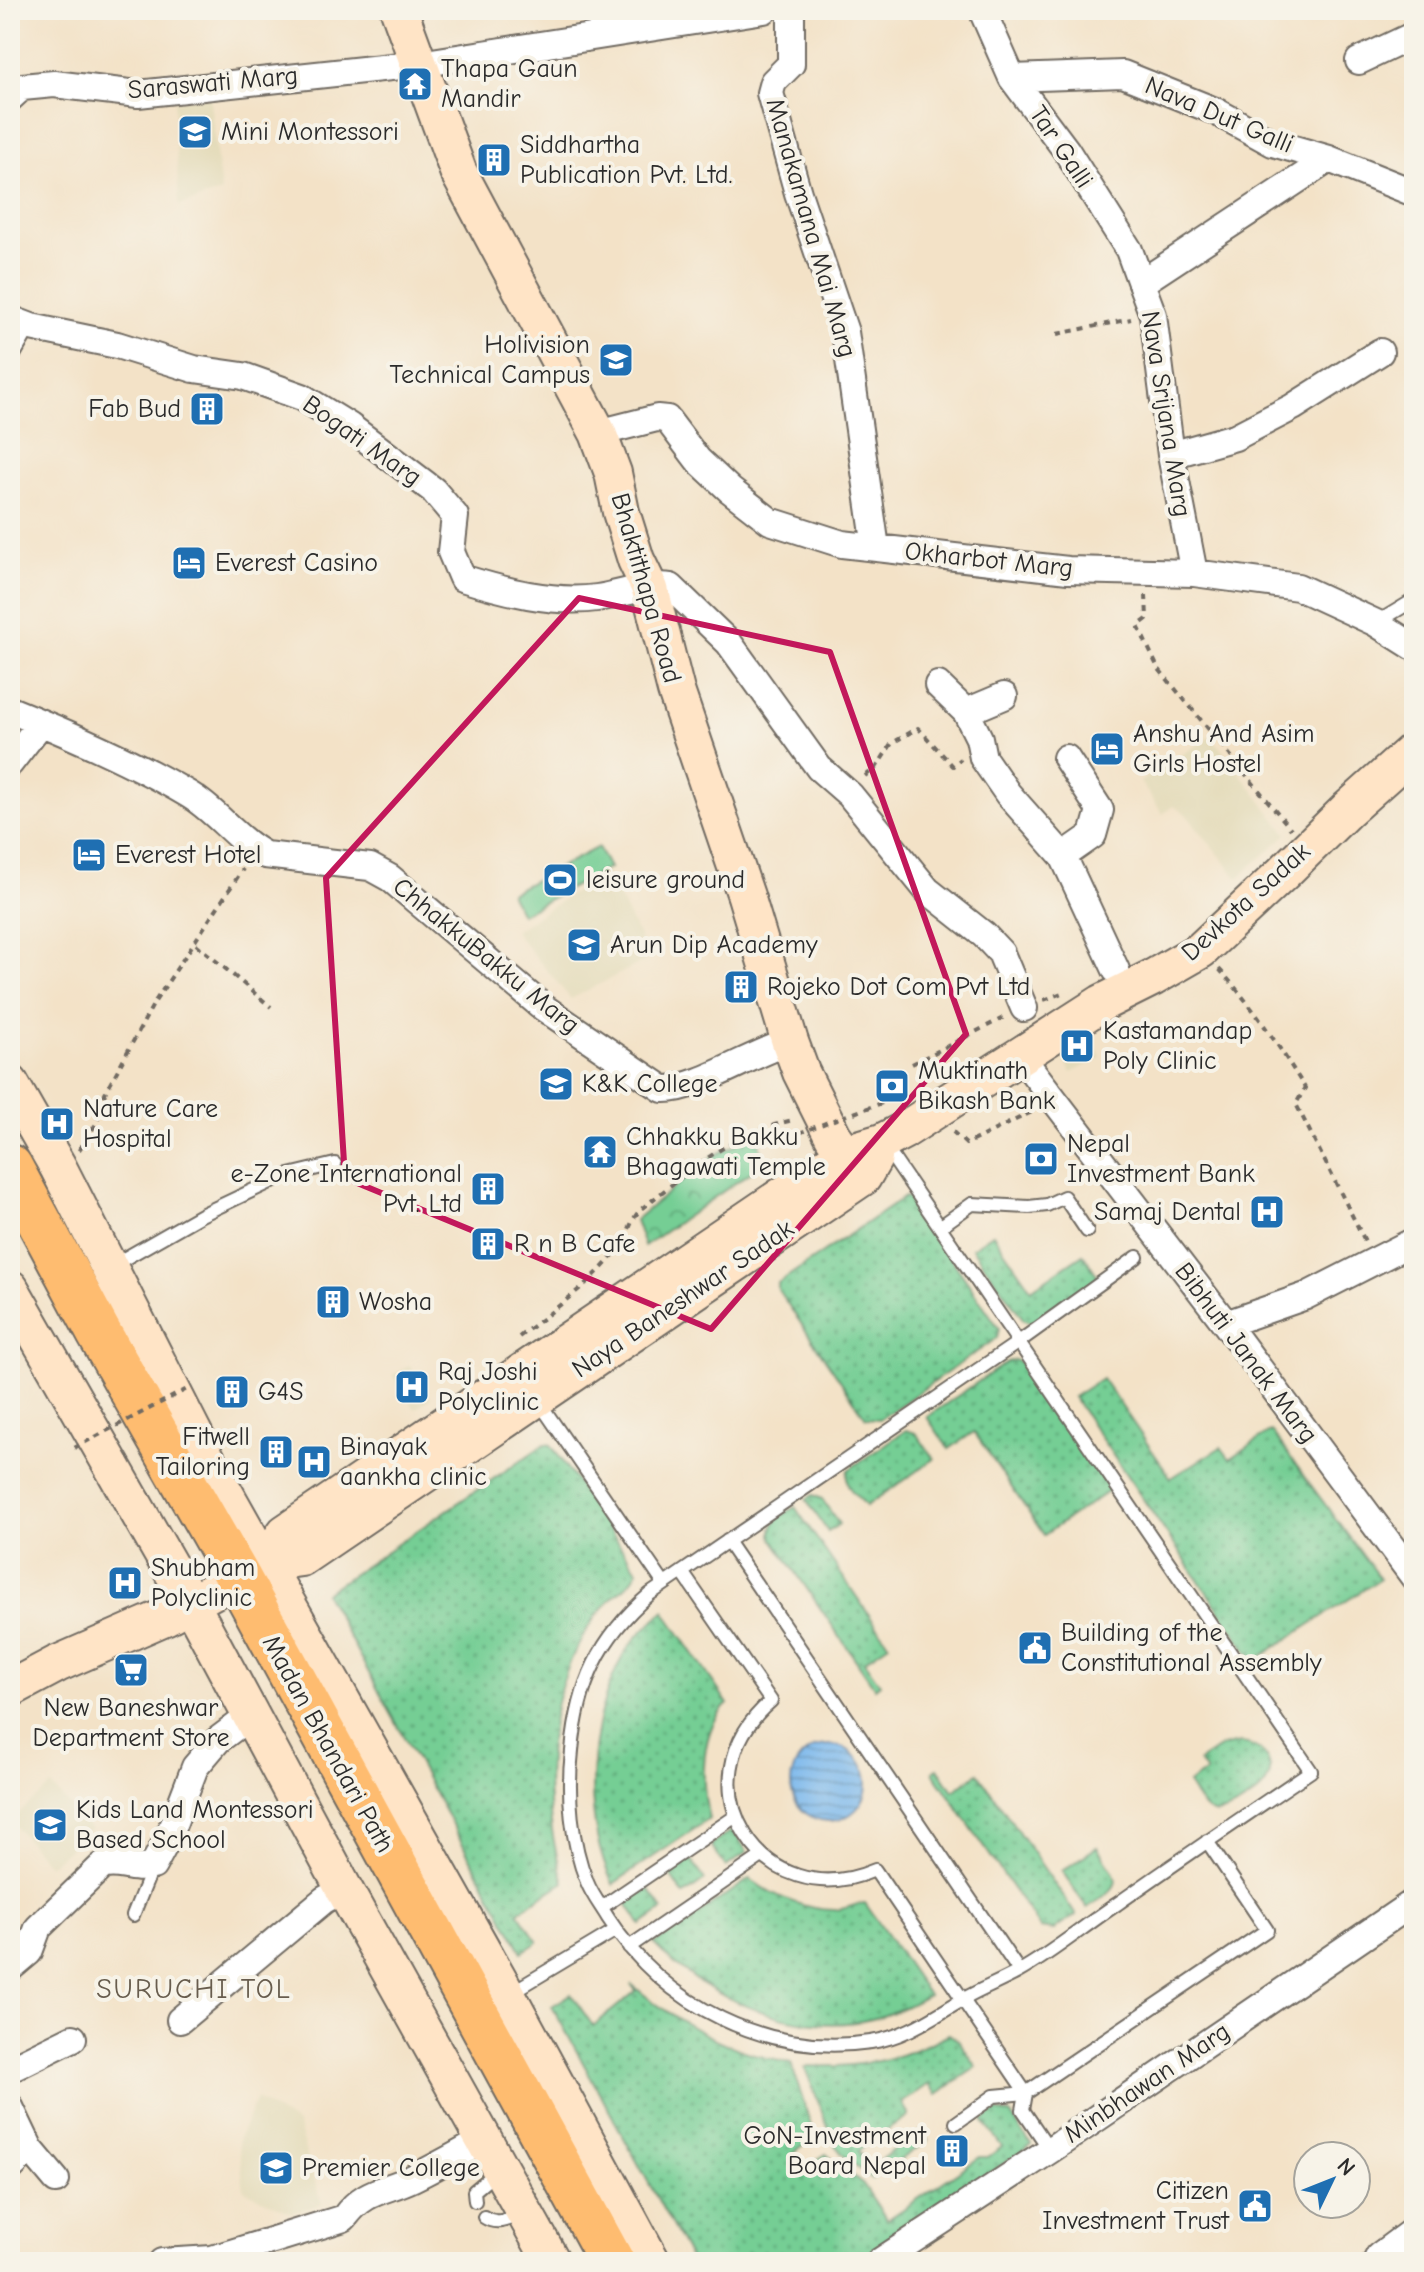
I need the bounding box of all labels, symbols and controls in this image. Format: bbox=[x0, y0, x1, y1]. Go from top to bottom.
place label: Thapa Gaun Mandir bbox=[441, 54, 578, 114]
street label: Saraswati Marg bbox=[127, 61, 299, 105]
temple icon: Thapa Gaun Mandir bbox=[396, 65, 434, 103]
street label: Nava Dut Galli bbox=[1140, 70, 1298, 160]
street label: Manakamana Mai Marg bbox=[760, 95, 862, 361]
street label: Tar Galli bbox=[1023, 100, 1099, 194]
school or university icon: Mini Montessori bbox=[176, 113, 214, 151]
place label: Mini Montessori bbox=[221, 117, 399, 147]
place label: Siddhartha Publication Pvt. Ltd. bbox=[520, 130, 732, 190]
building icon: Siddhartha Publication Pvt. Ltd. bbox=[475, 141, 513, 179]
street label: Nava Srijana Marg bbox=[1135, 309, 1197, 519]
place label: Holivision Technical Campus bbox=[390, 330, 590, 390]
school or university icon: Holivision Technical Campus bbox=[597, 341, 635, 379]
street label: Bogati Marg bbox=[297, 389, 427, 493]
building icon: Fab Bud bbox=[188, 390, 226, 428]
place label: Fab Bud bbox=[88, 394, 181, 424]
street label: Bhaktithapa Road bbox=[605, 490, 687, 686]
street label: Okharbot Marg bbox=[903, 536, 1075, 584]
hotel icon: Everest Casino bbox=[170, 544, 208, 582]
place label: Everest Casino bbox=[215, 548, 378, 578]
place label: Anshu And Asim Girls Hostel bbox=[1133, 719, 1314, 779]
hotel icon: Anshu And Asim Girls Hostel bbox=[1088, 730, 1126, 768]
hotel icon: Everest Hotel bbox=[70, 836, 108, 874]
street label: Devkota Sadak bbox=[1176, 836, 1317, 967]
place label: Everest Hotel bbox=[115, 840, 262, 870]
sports icon: leisure ground bbox=[541, 861, 579, 899]
place label: leisure ground bbox=[586, 865, 745, 895]
street label: ChhakkuBakku Marg bbox=[387, 872, 585, 1040]
school or university icon: Arun Dip Academy bbox=[565, 926, 603, 964]
place label: Arun Dip Academy bbox=[610, 930, 818, 960]
building icon: Rojeko Dot Com Pvt Ltd bbox=[722, 968, 760, 1006]
place label: Rojeko Dot Com Pvt Ltd bbox=[767, 972, 1030, 1002]
place label: Kastamandap Poly Clinic bbox=[1103, 1016, 1252, 1076]
hospital icon: Kastamandap Poly Clinic bbox=[1058, 1027, 1096, 1065]
place label: Muktinath Bikash Bank bbox=[918, 1056, 1056, 1116]
school or university icon: K&K College bbox=[537, 1065, 575, 1103]
bank icon: Muktinath Bikash Bank bbox=[873, 1067, 911, 1105]
place label: K&K College bbox=[582, 1069, 718, 1099]
place label: Nature Care Hospital bbox=[83, 1094, 218, 1154]
hospital icon: Nature Care Hospital bbox=[38, 1105, 76, 1143]
place label: Chhakku Bakku Bhagawati Temple bbox=[626, 1122, 826, 1182]
place label: Nepal Investment Bank bbox=[1067, 1129, 1255, 1189]
temple icon: Chhakku Bakku Bhagawati Temple bbox=[581, 1133, 619, 1171]
bank icon: Nepal Investment Bank bbox=[1022, 1140, 1060, 1178]
place label: e-Zone International Pvt. Ltd bbox=[231, 1159, 462, 1219]
building icon: e-Zone International Pvt. Ltd bbox=[469, 1170, 507, 1208]
hospital icon: Samaj Dental bbox=[1248, 1193, 1286, 1231]
place label: Samaj Dental bbox=[1094, 1197, 1241, 1227]
street label: Naya Baneshwar Sadak bbox=[567, 1213, 800, 1384]
building icon: R n B Cafe bbox=[469, 1225, 507, 1263]
place label: R n B Cafe bbox=[514, 1229, 635, 1259]
street label: Bibhuti Janak Marg bbox=[1168, 1257, 1324, 1449]
building icon: Wosha bbox=[314, 1283, 352, 1321]
place label: Wosha bbox=[359, 1287, 432, 1317]
place label: Raj Joshi Polyclinic bbox=[438, 1357, 539, 1417]
hospital icon: Raj Joshi Polyclinic bbox=[393, 1368, 431, 1406]
building icon: G4S bbox=[213, 1373, 251, 1411]
place label: G4S bbox=[258, 1377, 304, 1407]
place label: Fitwell Tailoring bbox=[156, 1422, 250, 1482]
place label: Binayak aankha clinic bbox=[340, 1432, 487, 1492]
building icon: Fitwell Tailoring bbox=[257, 1433, 295, 1471]
hospital icon: Binayak aankha clinic bbox=[295, 1443, 333, 1481]
place label: Shubham Polyclinic bbox=[151, 1553, 255, 1613]
hospital icon: Shubham Polyclinic bbox=[106, 1564, 144, 1602]
place label: Building of the Constitutional Assembly bbox=[1061, 1618, 1322, 1678]
public building icon: Building of the Constitutional Assembly bbox=[1016, 1629, 1054, 1667]
street label: Madan Bhandari Path bbox=[256, 1630, 400, 1858]
supermarket icon: New Baneshwar Department Store bbox=[112, 1651, 150, 1689]
place label: New Baneshwar Department Store bbox=[32, 1693, 230, 1753]
place label: Kids Land Montessori Based School bbox=[76, 1795, 314, 1855]
school or university icon: Kids Land Montessori Based School bbox=[31, 1806, 69, 1844]
district label: SURUCHI TOL bbox=[96, 1973, 292, 2005]
street label: Minbhawan Marg bbox=[1058, 2016, 1236, 2150]
place label: GoN-Investment Board Nepal bbox=[744, 2121, 928, 2181]
building icon: GoN-Investment Board Nepal bbox=[933, 2132, 971, 2170]
north arrow bbox=[1292, 2140, 1372, 2220]
school or university icon: Premier College bbox=[257, 2149, 295, 2187]
place label: Premier College bbox=[302, 2153, 480, 2183]
text: N bbox=[1331, 2153, 1360, 2181]
place label: Citizen Investment Trust bbox=[1042, 2176, 1231, 2236]
public building icon: Citizen Investment Trust bbox=[1236, 2187, 1274, 2225]

